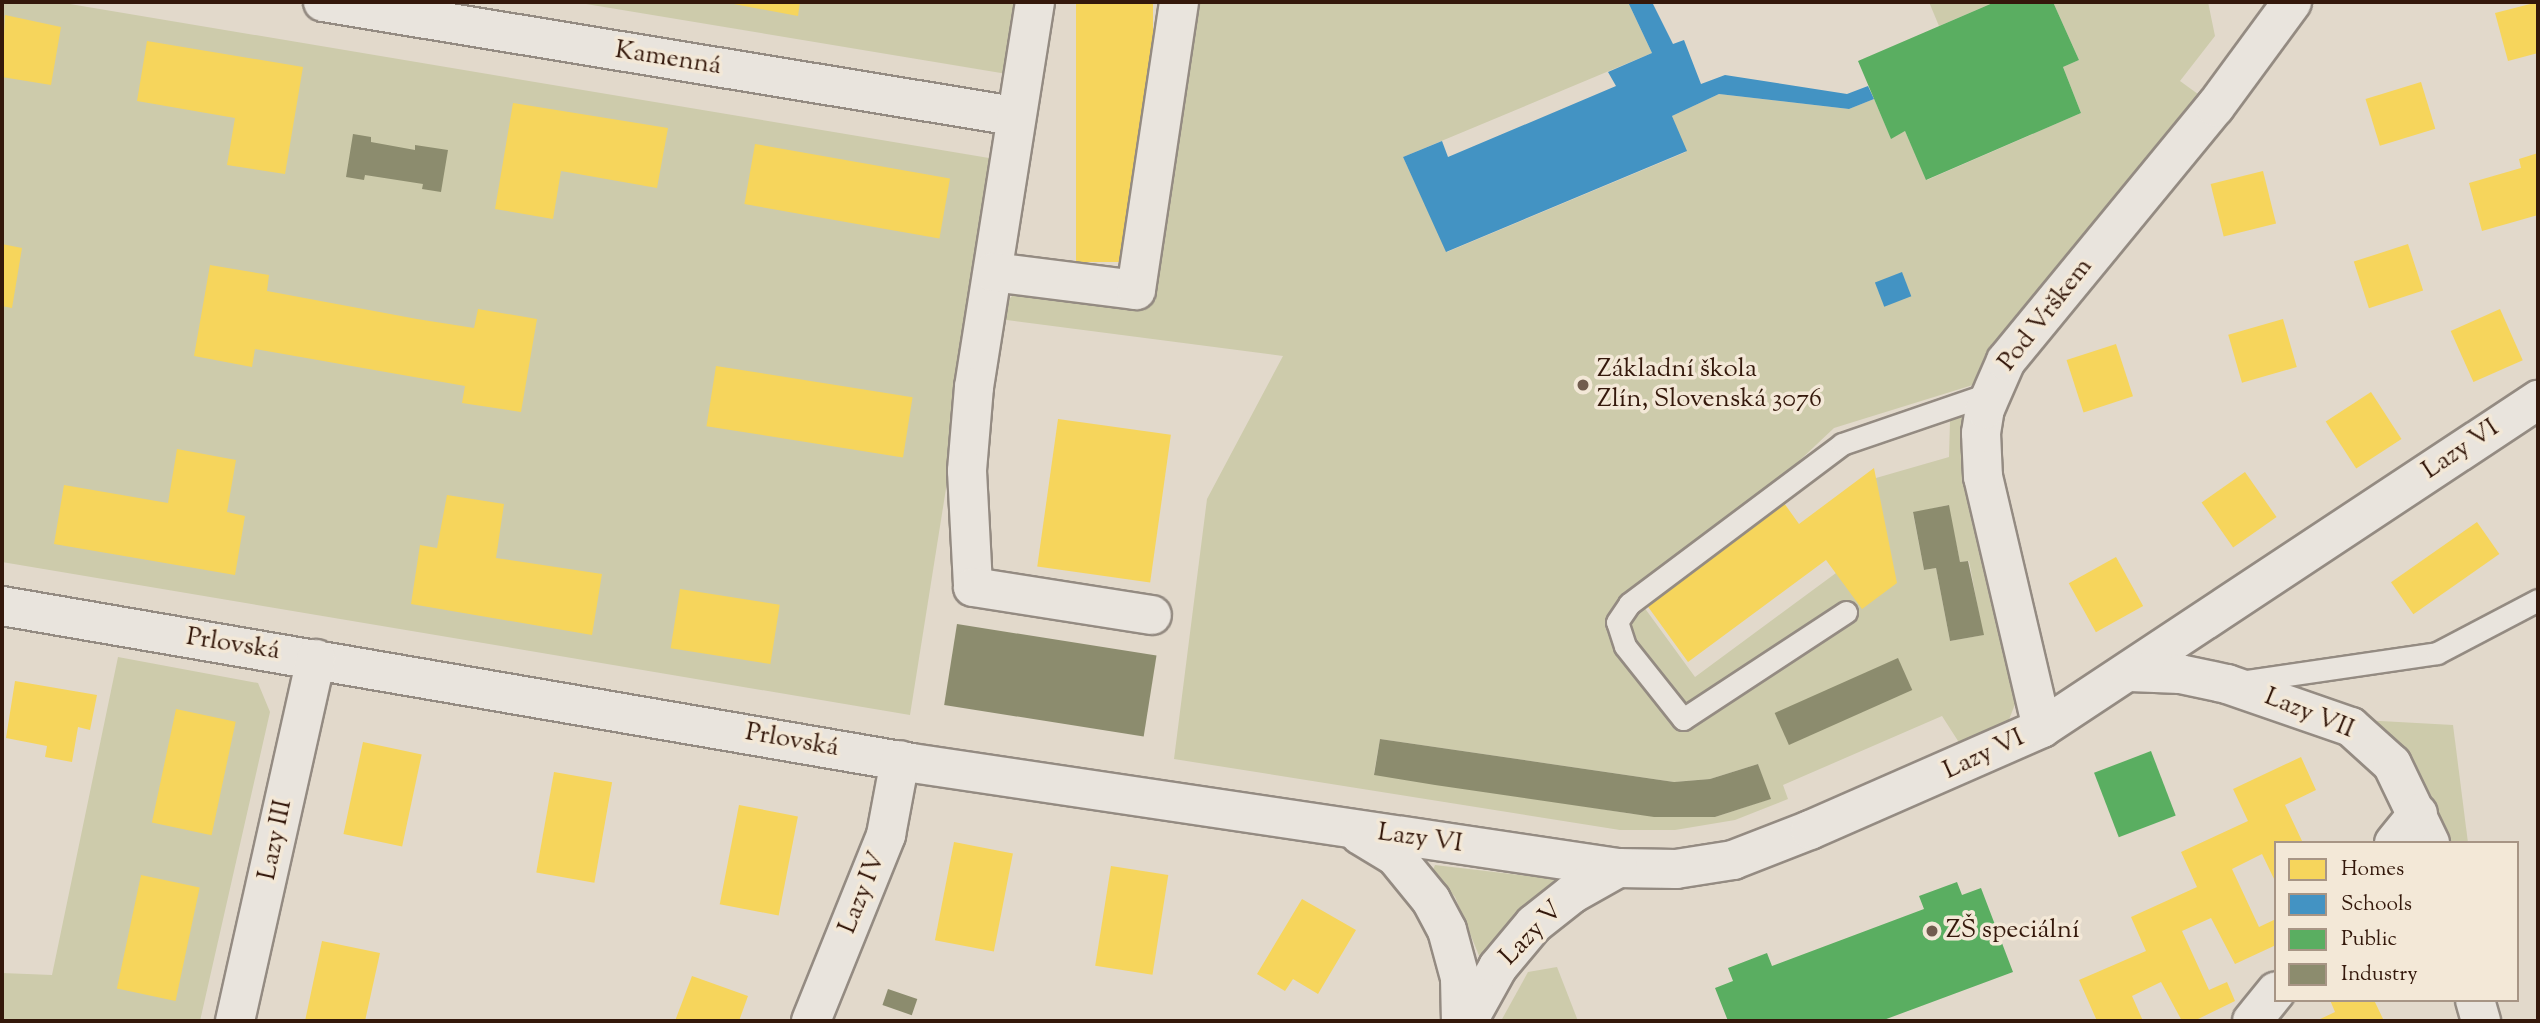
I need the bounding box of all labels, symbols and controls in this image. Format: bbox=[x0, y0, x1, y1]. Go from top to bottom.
street label: Kamenná bbox=[613, 35, 723, 83]
street label: Pod Vrškem bbox=[1992, 252, 2100, 378]
place label: Základní škola Zlín, Slovenská 3076 bbox=[1597, 354, 1822, 416]
marker: Základní škola Zlín, Slovenská 3076 bbox=[1575, 377, 1591, 393]
street label: Lazy VI bbox=[2417, 413, 2505, 487]
street label: Prlovská bbox=[184, 622, 282, 668]
street label: Lazy VII bbox=[2260, 682, 2358, 746]
street label: Prlovská bbox=[743, 717, 841, 765]
street label: Lazy VI bbox=[1939, 723, 2029, 787]
street label: Lazy III bbox=[252, 797, 300, 883]
street label: Lazy VI bbox=[1376, 818, 1464, 860]
legend bbox=[2274, 841, 2519, 1002]
street label: Lazy IV bbox=[833, 848, 893, 938]
text: Homes bbox=[2341, 855, 2404, 885]
text: Schools bbox=[2341, 890, 2412, 920]
street label: Lazy V bbox=[1494, 895, 1570, 973]
place label: ZŠ speciální bbox=[1946, 915, 2080, 947]
marker: ZŠ speciální bbox=[1924, 923, 1940, 939]
text: Public bbox=[2341, 925, 2397, 955]
text: Industry bbox=[2341, 960, 2418, 990]

